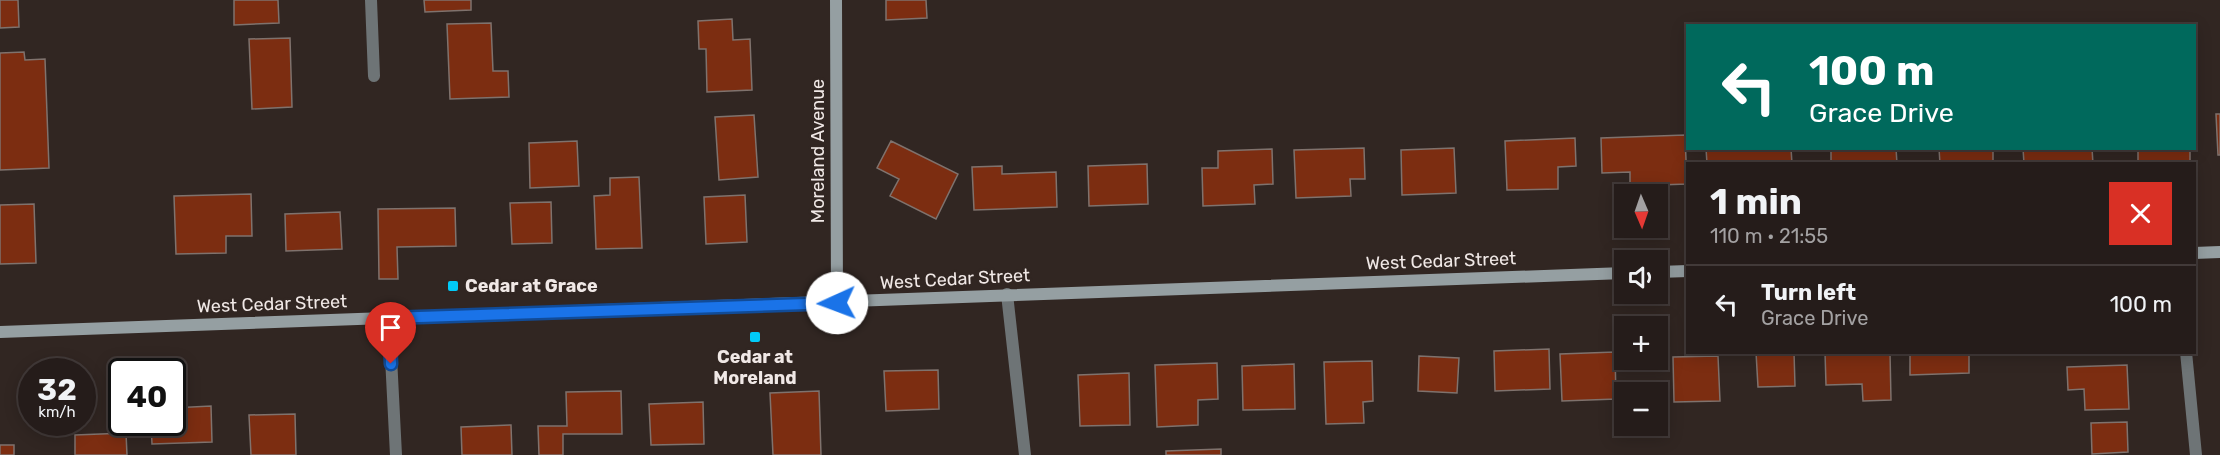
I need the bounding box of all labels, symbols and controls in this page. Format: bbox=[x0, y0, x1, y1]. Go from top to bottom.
text: 100 m bbox=[1809, 46, 1934, 96]
icon: left bbox=[1710, 48, 1788, 126]
street label: Moreland Avenue bbox=[807, 79, 829, 223]
text: Grace Drive bbox=[1809, 97, 1954, 129]
text: 1 min bbox=[1710, 180, 1802, 223]
button: close bbox=[2109, 182, 2172, 245]
north arrow bbox=[1614, 184, 1668, 238]
map controls bbox=[1614, 184, 1668, 436]
text: 110 m · 21:55 bbox=[1710, 224, 1828, 248]
street label: West Cedar Street bbox=[1365, 247, 1517, 275]
button: sound bbox=[1614, 250, 1668, 304]
street label: West Cedar Street bbox=[879, 264, 1031, 294]
position arrow bbox=[805, 271, 869, 335]
place label: Cedar at Grace bbox=[465, 275, 598, 297]
marker: Cedar at Grace bbox=[446, 279, 460, 293]
text: Turn left bbox=[1761, 279, 1856, 306]
icon: left bbox=[1710, 288, 1743, 321]
street label: West Cedar Street bbox=[196, 290, 348, 318]
text: 100 m bbox=[2110, 291, 2172, 318]
pin bbox=[365, 302, 416, 364]
text: Grace Drive bbox=[1761, 306, 1868, 330]
icon: arrive bbox=[374, 311, 407, 344]
button: + bbox=[1614, 316, 1668, 370]
marker: Cedar at Moreland bbox=[748, 330, 762, 344]
place label: Cedar at Moreland bbox=[713, 346, 797, 389]
speed limit sign: 40 bbox=[108, 358, 186, 436]
text: 32 bbox=[37, 372, 77, 408]
button: − bbox=[1614, 382, 1668, 436]
text: km/h bbox=[38, 403, 76, 421]

